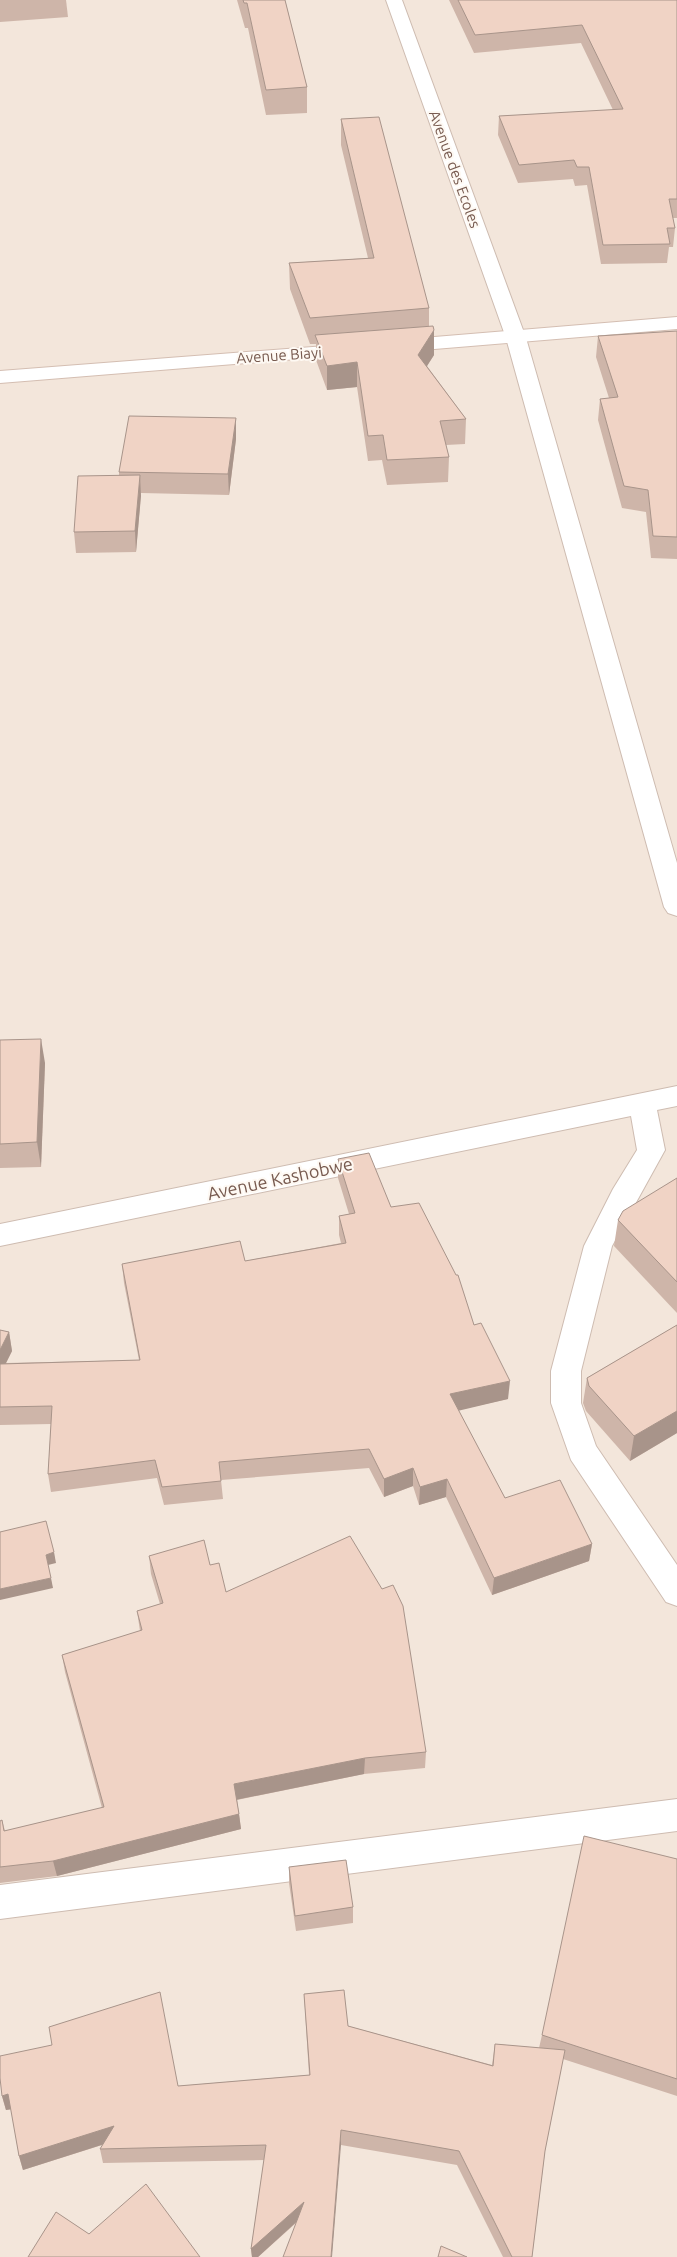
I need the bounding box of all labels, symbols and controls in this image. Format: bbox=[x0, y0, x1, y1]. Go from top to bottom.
street label: Avenue des Ecoles bbox=[426, 108, 484, 230]
street label: Avenue Biayi bbox=[236, 344, 322, 366]
street label: Avenue Kashobwe bbox=[206, 1153, 354, 1203]

